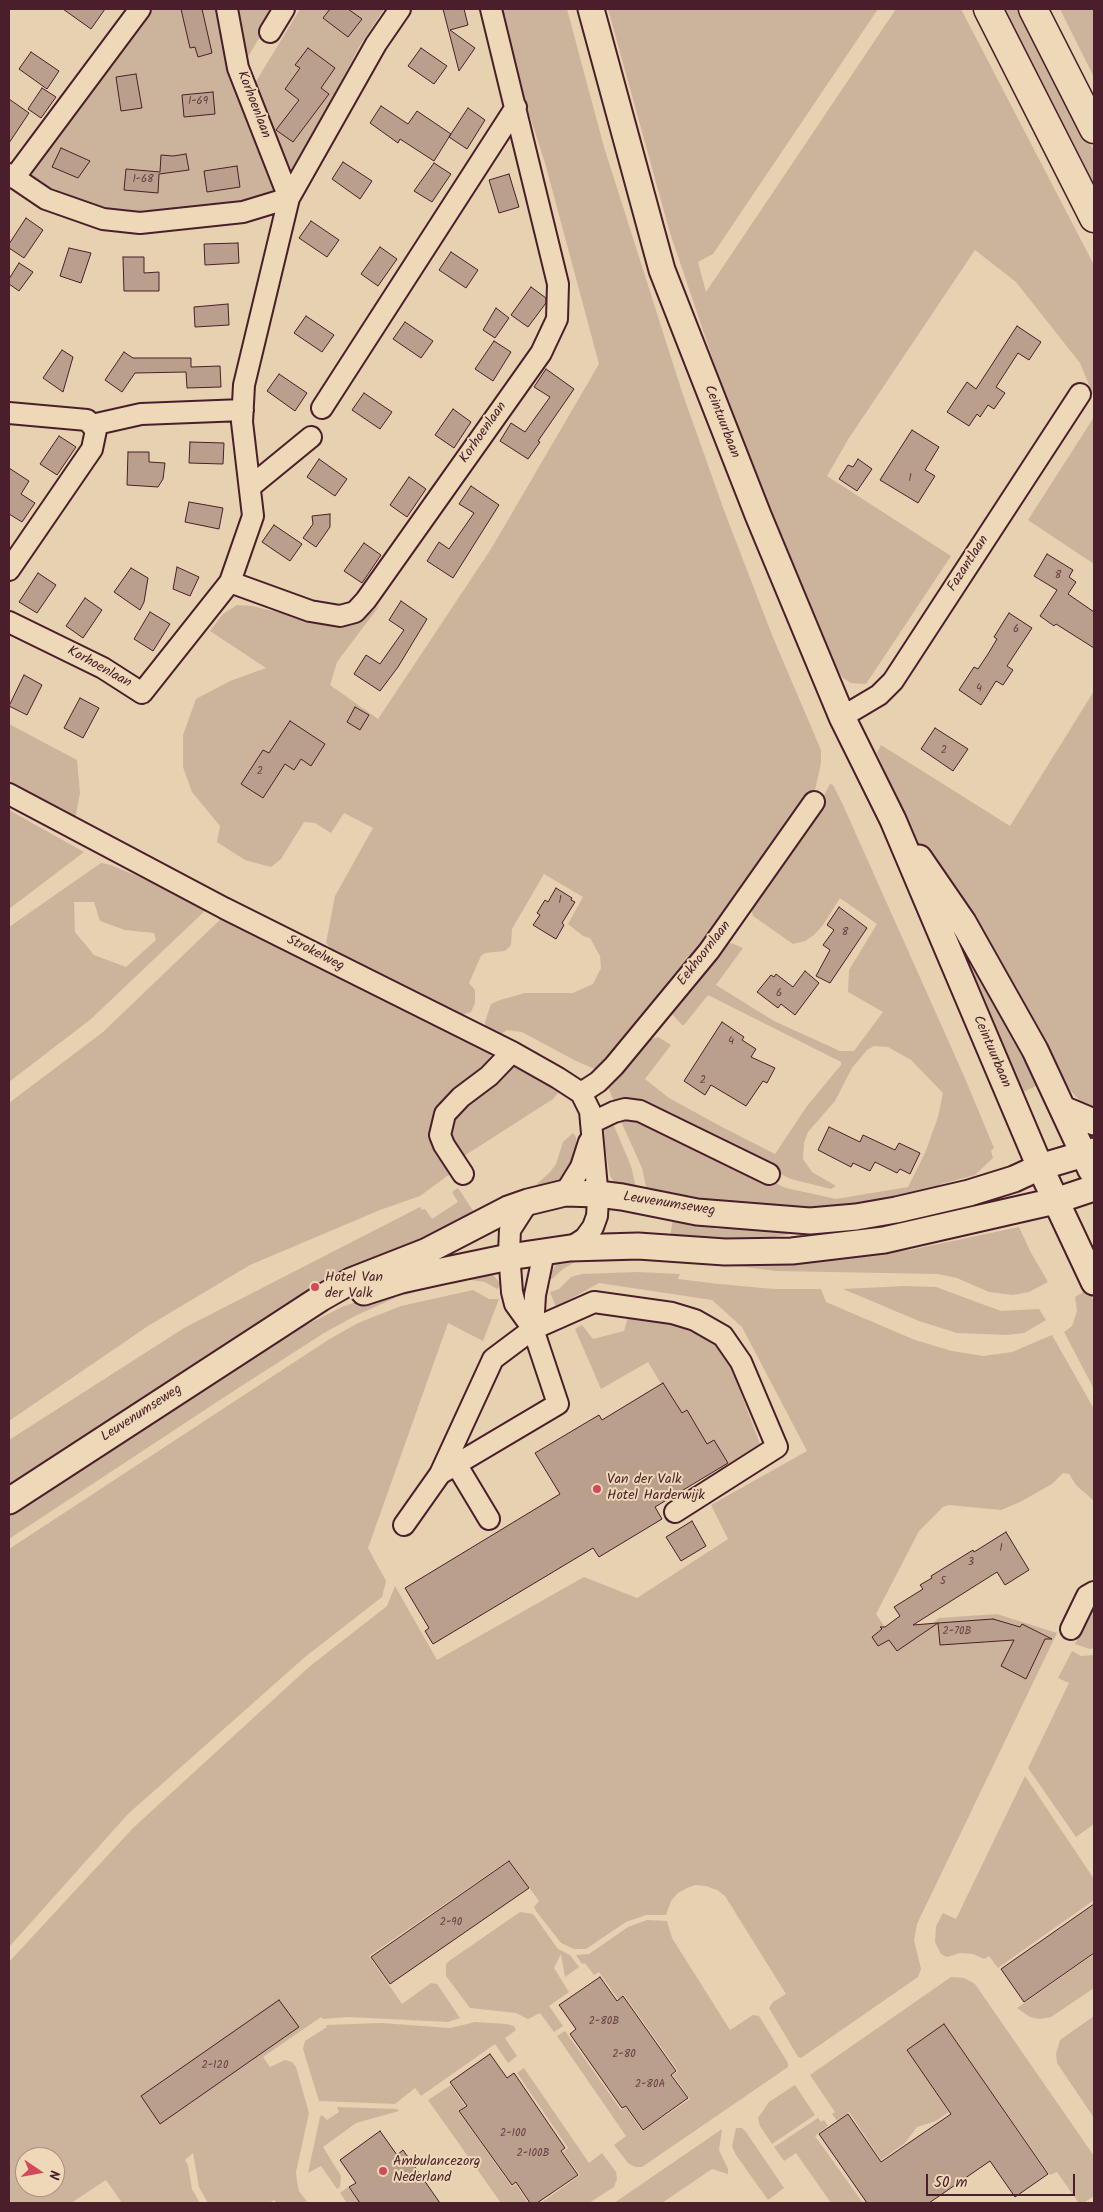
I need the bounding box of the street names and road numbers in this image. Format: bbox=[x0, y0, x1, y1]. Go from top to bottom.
street label: Korhoenlaan bbox=[232, 69, 274, 141]
street label: Ceintuurbaan bbox=[699, 383, 743, 461]
street label: Korhoenlaan bbox=[457, 399, 511, 467]
street label: Fazantlaan bbox=[945, 533, 993, 595]
street label: Korhoenlaan bbox=[64, 643, 134, 693]
street label: Eekhoornlaan bbox=[675, 918, 735, 990]
street label: Strokelweg bbox=[283, 932, 347, 976]
street label: Ceintuurbaan bbox=[968, 1013, 1014, 1091]
street label: Leuvenumseweg bbox=[622, 1189, 716, 1221]
street label: Leuvenumseweg bbox=[98, 1382, 186, 1446]

